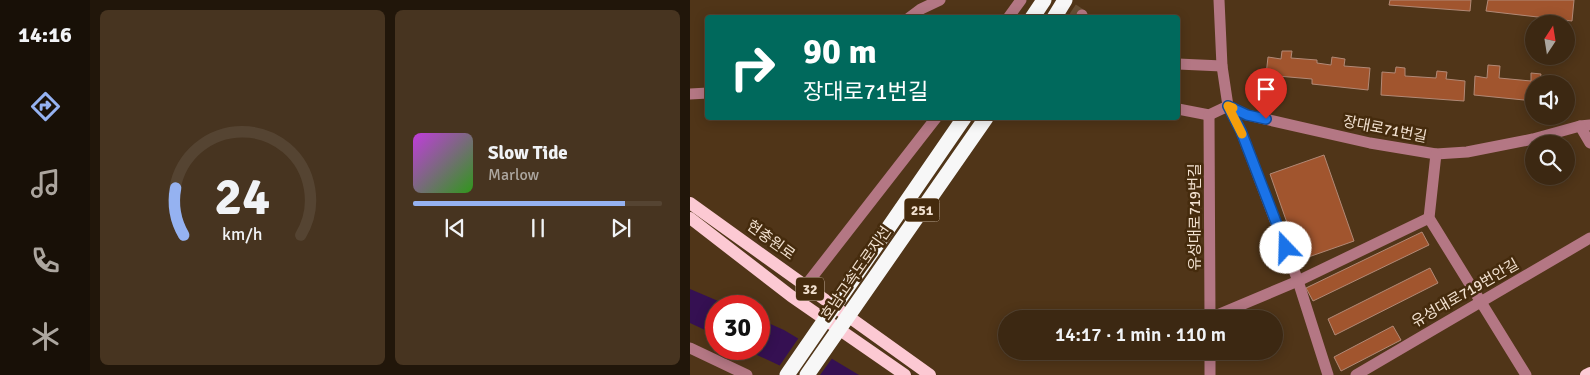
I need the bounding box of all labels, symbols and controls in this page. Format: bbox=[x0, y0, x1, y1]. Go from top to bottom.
north arrow bbox=[1525, 15, 1575, 65]
map controls bbox=[1525, 15, 1575, 185]
text: 14:16 bbox=[18, 21, 72, 48]
text: 90 m bbox=[803, 30, 877, 73]
icon: right bbox=[720, 35, 785, 100]
pin bbox=[1245, 68, 1287, 119]
icon: arrive bbox=[1252, 75, 1280, 103]
button: sound bbox=[1525, 75, 1575, 125]
text: 장대로71번길 bbox=[803, 78, 928, 105]
icon: directions bbox=[28, 89, 63, 124]
street label: 장대로71번길 bbox=[1341, 112, 1429, 146]
button: search bbox=[1525, 135, 1575, 185]
text: Slow Tide bbox=[488, 141, 568, 165]
street label: 유성대로719번길 bbox=[1186, 163, 1204, 271]
text: 24 bbox=[214, 165, 271, 229]
text: Marlow bbox=[488, 165, 539, 185]
icon: music bbox=[28, 166, 63, 201]
road number: 251 bbox=[904, 198, 940, 222]
icon: previous bbox=[441, 214, 469, 242]
icon: pause bbox=[524, 214, 552, 242]
icon: next bbox=[607, 214, 635, 242]
street label: 현충원로 bbox=[743, 216, 799, 264]
position arrow bbox=[1259, 221, 1311, 273]
text: km/h bbox=[222, 223, 263, 245]
street label: 호남고속도로지선 bbox=[817, 223, 895, 323]
icon: phone bbox=[28, 243, 63, 278]
street label: 유성대로719번안길 bbox=[1408, 255, 1522, 331]
road number: 32 bbox=[796, 278, 824, 300]
speed limit sign: 30 bbox=[705, 295, 770, 360]
icon: climate bbox=[28, 319, 63, 354]
text: 14:17 · 1 min · 110 m bbox=[1055, 323, 1226, 347]

